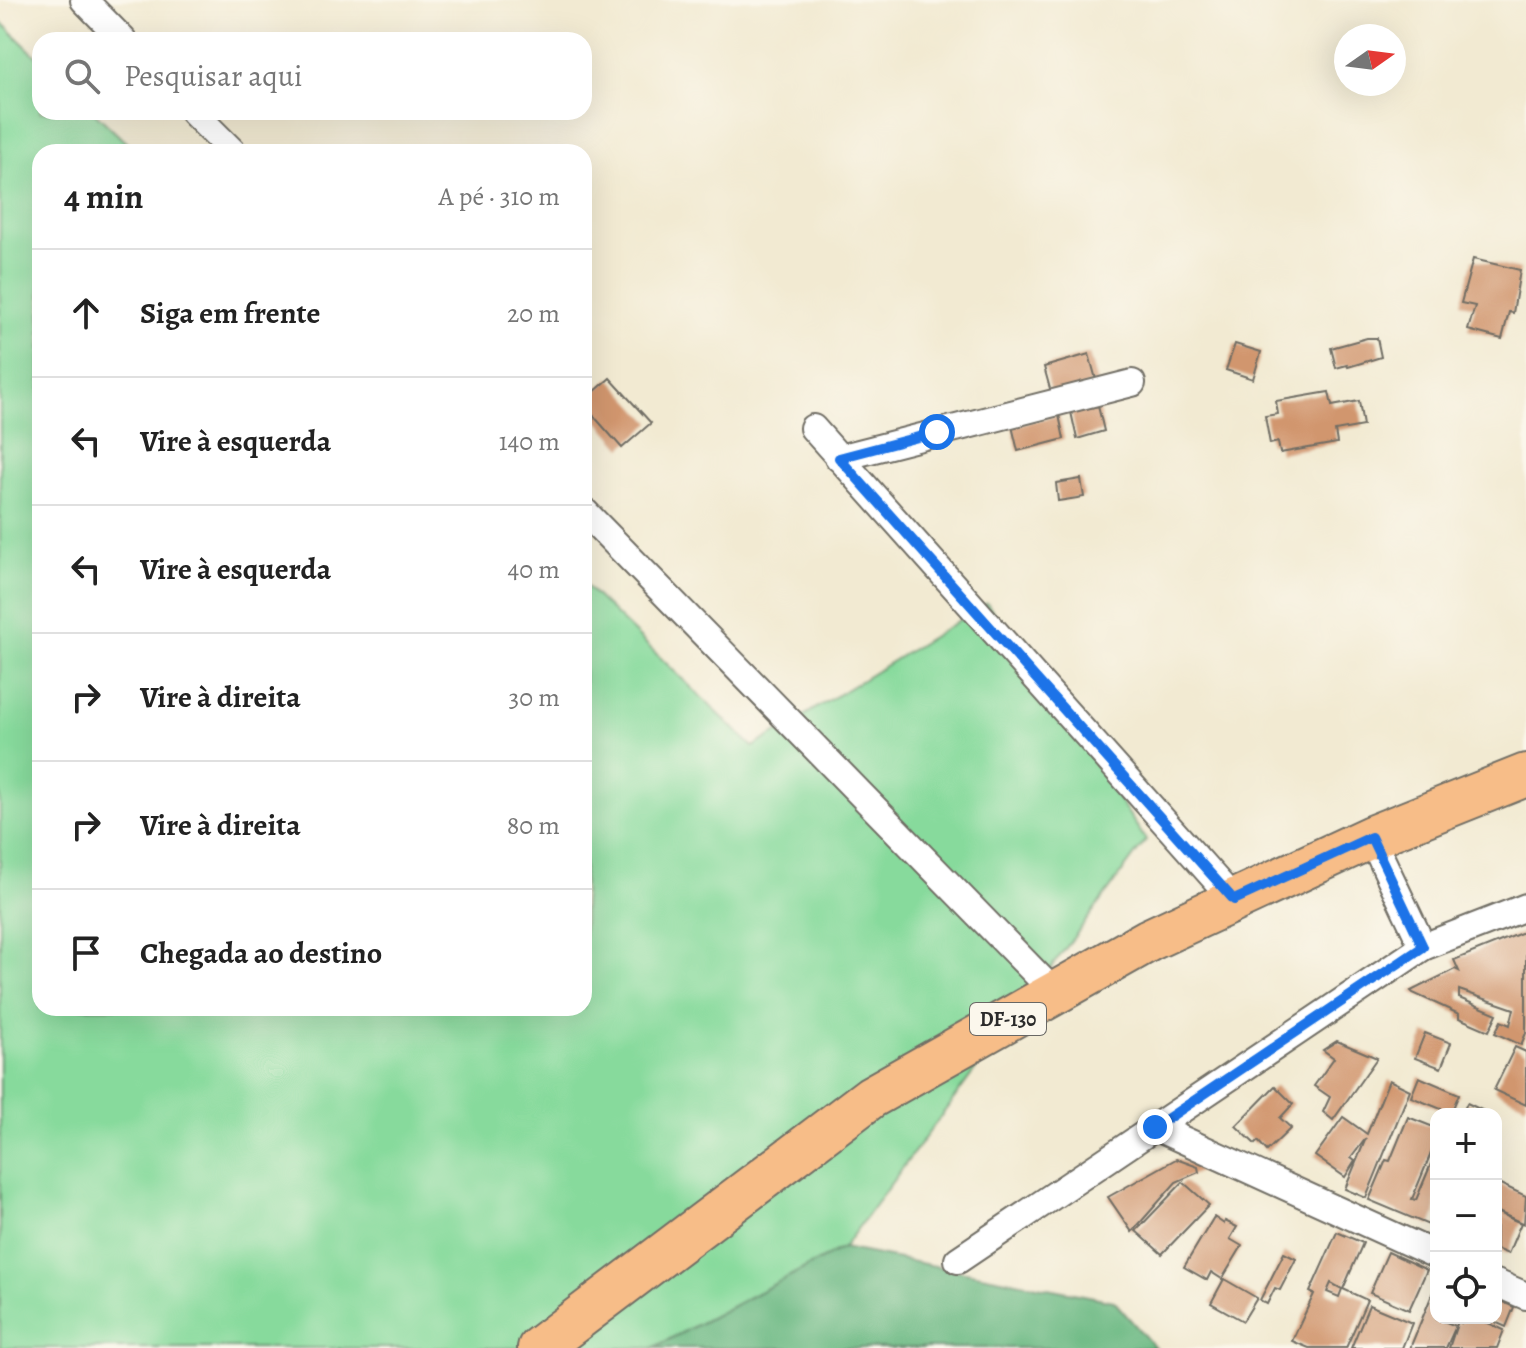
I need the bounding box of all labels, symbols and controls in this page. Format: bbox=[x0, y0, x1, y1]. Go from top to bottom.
north arrow bbox=[1334, 24, 1406, 96]
search box bbox=[32, 32, 592, 120]
icon: search bbox=[60, 54, 104, 98]
text: Pesquisar aqui bbox=[124, 56, 302, 96]
text: 4 min bbox=[64, 173, 143, 220]
text: A pé · 310 m bbox=[439, 179, 560, 214]
icon: ahead bbox=[64, 291, 108, 335]
text: Siga em frente bbox=[140, 293, 320, 333]
text: 20 m bbox=[507, 296, 560, 331]
route start bbox=[919, 414, 955, 450]
icon: left bbox=[64, 419, 108, 463]
text: Vire à esquerda bbox=[140, 421, 331, 461]
text: 140 m bbox=[499, 424, 560, 459]
icon: left bbox=[64, 547, 108, 591]
text: Vire à esquerda bbox=[140, 549, 331, 589]
text: 40 m bbox=[508, 552, 560, 587]
icon: right bbox=[64, 675, 108, 719]
text: Vire à direita bbox=[140, 677, 301, 717]
text: 30 m bbox=[509, 680, 560, 715]
icon: right bbox=[64, 803, 108, 847]
text: Vire à direita bbox=[140, 805, 301, 845]
text: 80 m bbox=[507, 808, 560, 843]
icon: arrive bbox=[64, 931, 108, 975]
text: Chegada ao destino bbox=[140, 933, 382, 973]
road number: DF-130 bbox=[970, 1003, 1046, 1035]
map controls bbox=[1430, 1108, 1502, 1324]
button: + bbox=[1430, 1108, 1502, 1180]
route end bbox=[1137, 1109, 1173, 1145]
button: − bbox=[1430, 1180, 1502, 1252]
button: locate bbox=[1430, 1252, 1502, 1324]

